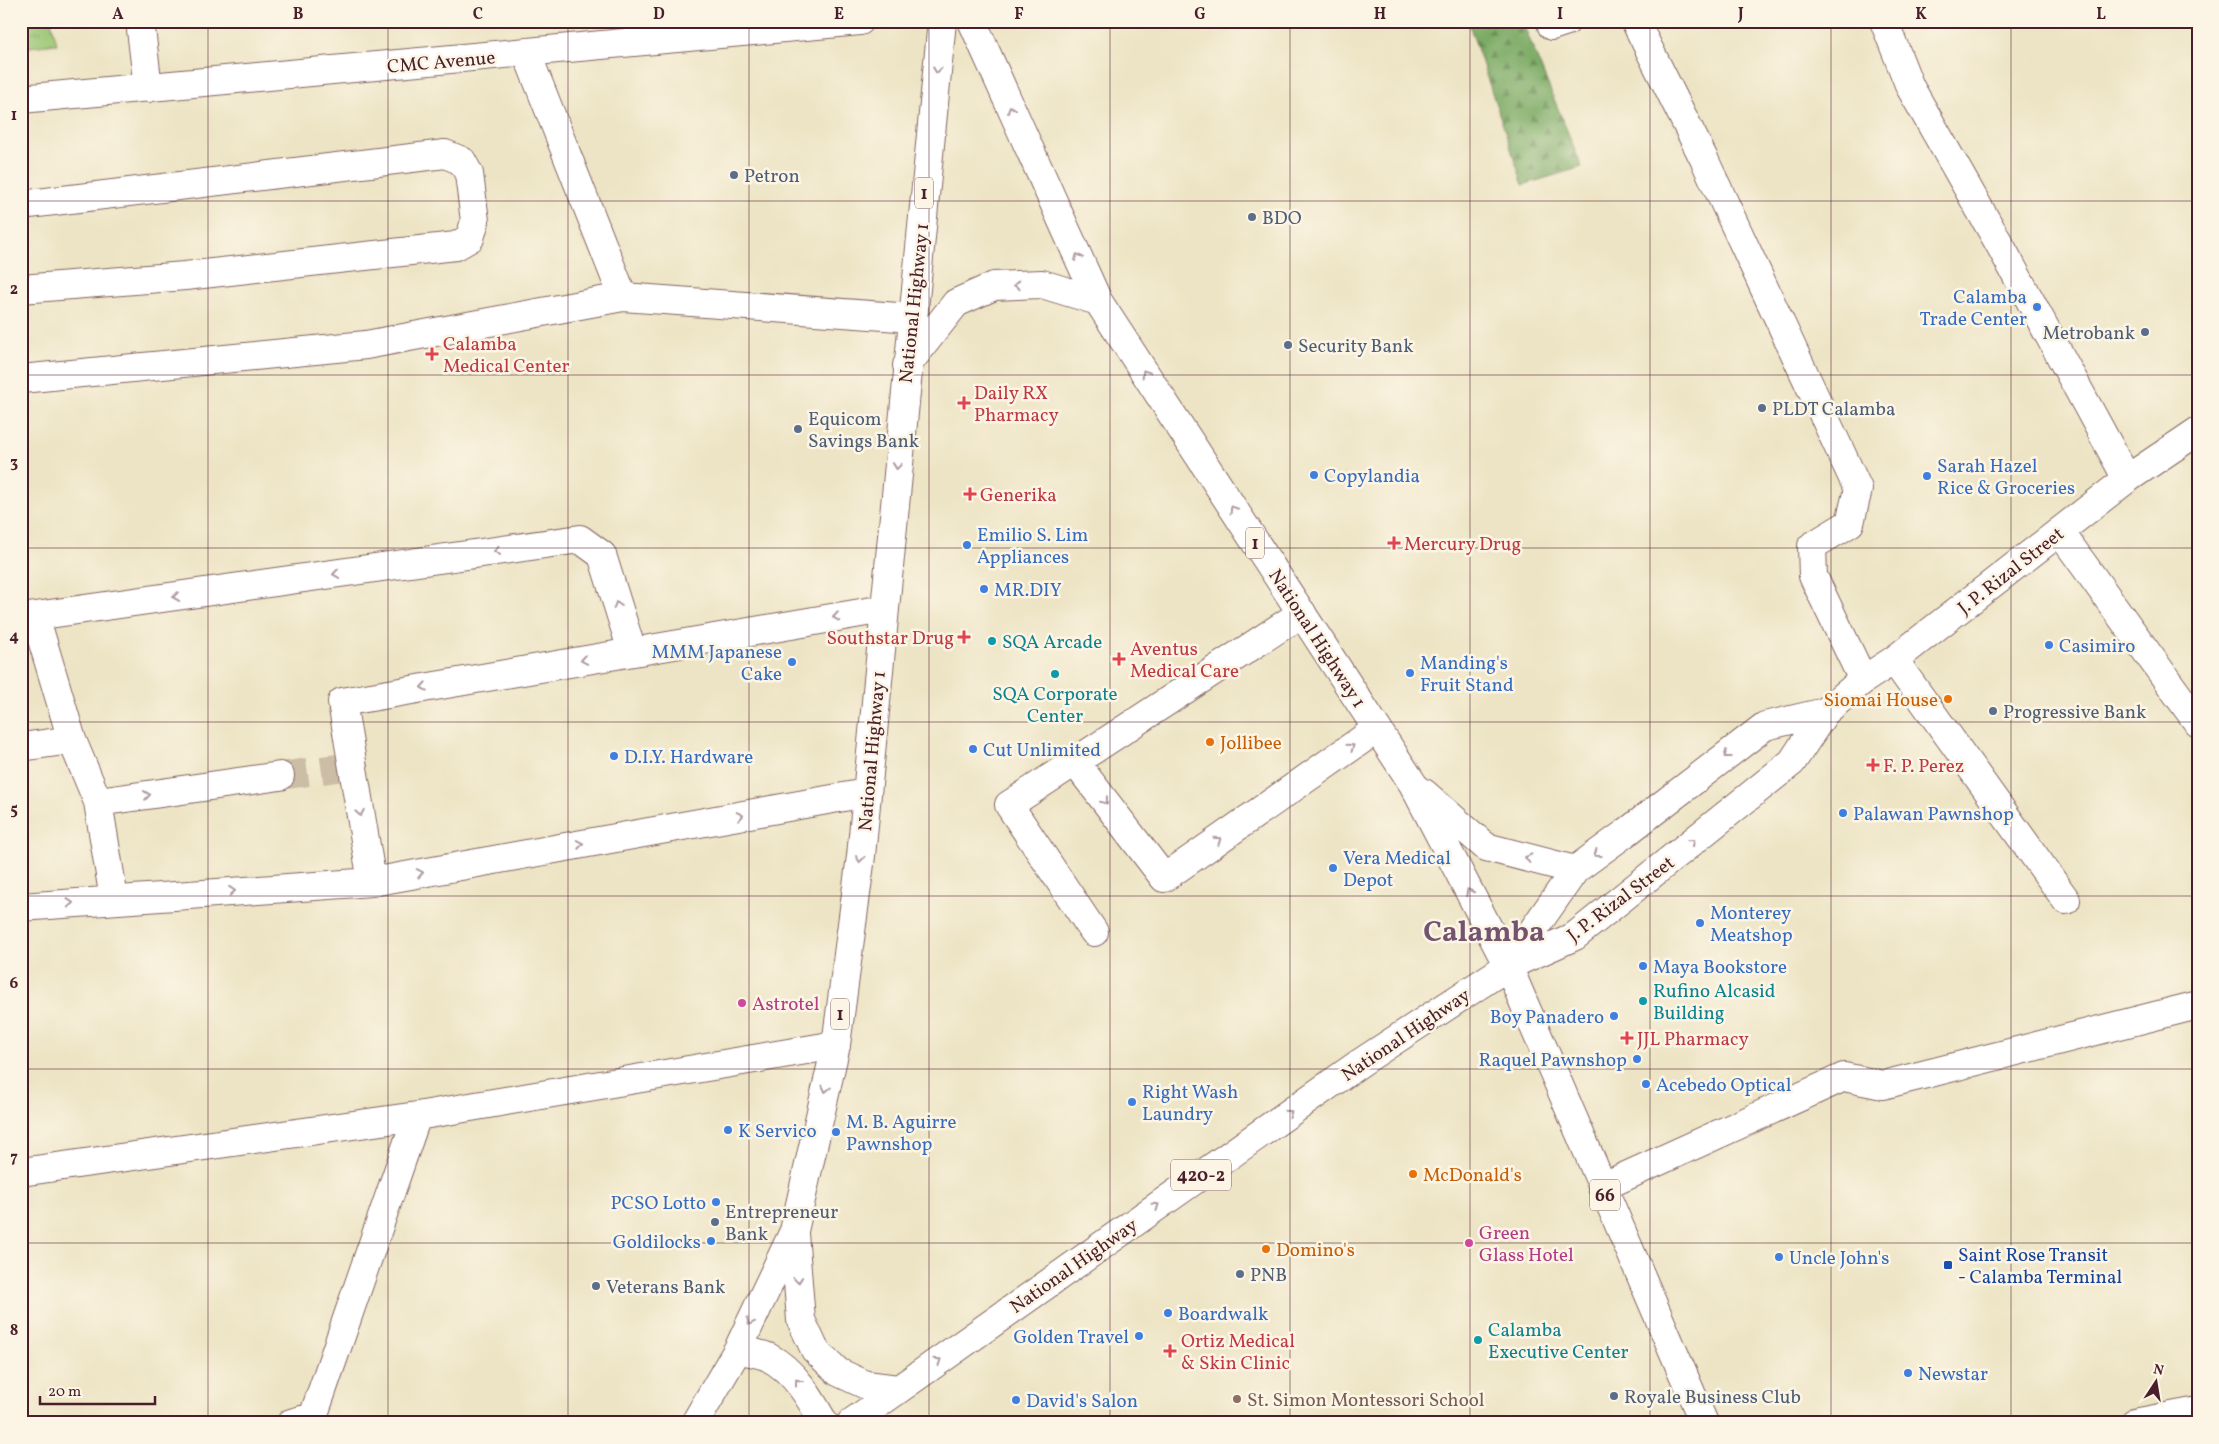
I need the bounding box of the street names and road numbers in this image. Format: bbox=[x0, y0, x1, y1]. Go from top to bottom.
street label: CMC Avenue bbox=[386, 45, 496, 81]
road number: 1 bbox=[915, 178, 933, 208]
street label: National Highway 1 bbox=[894, 222, 936, 385]
street label: J. P. Rizal Street bbox=[1953, 522, 2070, 621]
road number: 1 bbox=[1246, 528, 1264, 558]
street label: National Highway 1 bbox=[1262, 565, 1371, 714]
street label: National Highway 1 bbox=[853, 670, 893, 832]
street label: J. P. Rizal Street bbox=[1562, 850, 1681, 949]
street label: National Highway bbox=[1337, 983, 1476, 1088]
road number: 1 bbox=[831, 999, 849, 1030]
road number: 420-2 bbox=[1171, 1160, 1231, 1190]
road number: 66 bbox=[1590, 1180, 1620, 1210]
street label: National Highway bbox=[1005, 1213, 1143, 1320]

